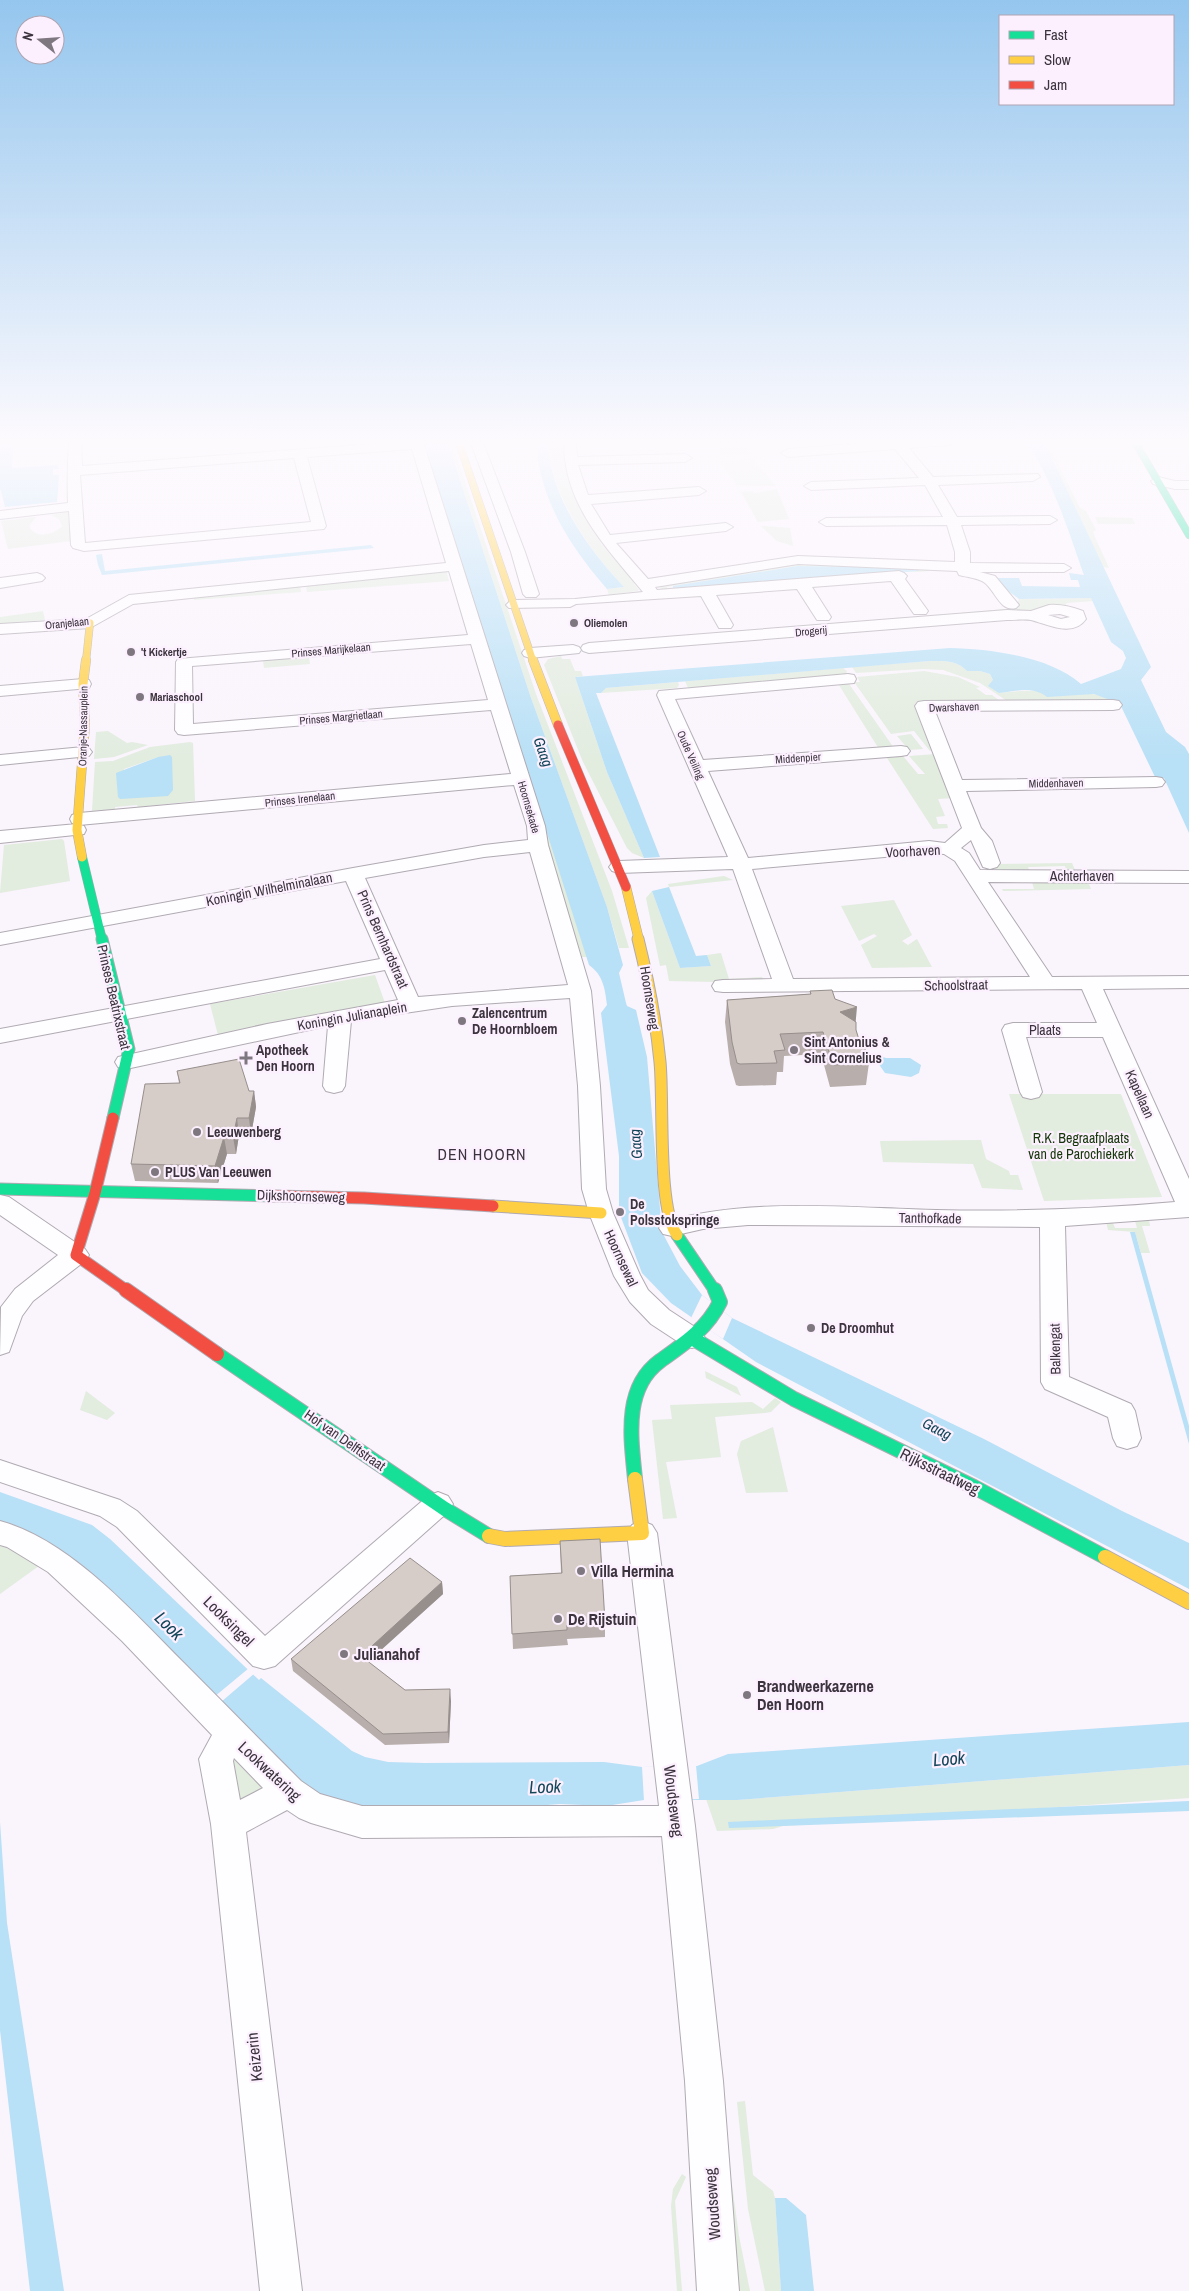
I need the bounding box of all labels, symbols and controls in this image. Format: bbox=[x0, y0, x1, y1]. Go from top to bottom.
north arrow bbox=[15, 15, 65, 65]
legend bbox=[999, 15, 1174, 105]
text: Fast bbox=[1044, 24, 1068, 45]
text: N bbox=[18, 30, 37, 43]
text: Slow bbox=[1044, 49, 1071, 70]
text: Jam bbox=[1044, 74, 1067, 95]
street label: Oranjelaan bbox=[44, 614, 90, 632]
place label: Oliemolen bbox=[584, 616, 628, 630]
marker: Oliemolen bbox=[568, 617, 580, 629]
street label: Drogerij bbox=[794, 623, 828, 639]
street label: Prinses Marijkelaan bbox=[291, 640, 371, 660]
place label: 't Kickertje bbox=[141, 645, 187, 659]
marker: 't Kickertje bbox=[125, 646, 137, 658]
street label: Oranje-Nassauplein bbox=[75, 686, 91, 766]
place label: Mariaschool bbox=[150, 690, 203, 704]
marker: Mariaschool bbox=[134, 691, 146, 703]
street label: Dwarshaven bbox=[929, 699, 979, 715]
street label: Prinses Margrietlaan bbox=[299, 706, 383, 728]
street label: Oude Veiling bbox=[674, 728, 708, 782]
water label: Gaag bbox=[528, 734, 559, 770]
street label: Middenpier bbox=[775, 749, 821, 767]
street label: Middenhaven bbox=[1029, 776, 1083, 790]
street label: Hoornsekade bbox=[515, 779, 543, 835]
street label: Prinses Irenelaan bbox=[264, 788, 336, 810]
street label: Voorhaven bbox=[885, 841, 941, 861]
street label: Achterhaven bbox=[1049, 867, 1114, 885]
street label: Koningin Wilhelminalaan bbox=[204, 868, 334, 910]
street label: Prins Bernhardstraat bbox=[353, 887, 413, 991]
street label: Prinses Beatrixstraat bbox=[93, 943, 135, 1051]
street label: Hoornseweg bbox=[636, 965, 664, 1032]
street label: Schoolstraat bbox=[924, 975, 988, 995]
street label: Koningin Julianaplein bbox=[296, 997, 408, 1035]
place label: Zalencentrum De Hoornbloem bbox=[472, 1004, 557, 1038]
marker: Zalencentrum De Hoornbloem bbox=[456, 1015, 468, 1027]
street label: Plaats bbox=[1029, 1021, 1061, 1039]
place label: Sint Antonius & Sint Cornelius bbox=[804, 1033, 890, 1067]
place label: Apotheek Den Hoorn bbox=[256, 1041, 315, 1075]
marker: Sint Antonius & Sint Cornelius bbox=[788, 1044, 800, 1056]
marker: Apotheek Den Hoorn bbox=[240, 1052, 252, 1064]
street label: Kapellaan bbox=[1121, 1067, 1159, 1121]
place label: Leeuwenberg bbox=[207, 1123, 281, 1141]
marker: Leeuwenberg bbox=[191, 1126, 203, 1138]
water label: Gaag bbox=[624, 1128, 647, 1160]
park label: R.K. Begraafplaats van de Parochiekerk bbox=[1028, 1129, 1134, 1163]
district label: DEN HOORN bbox=[437, 1143, 527, 1165]
place label: PLUS Van Leeuwen bbox=[165, 1163, 272, 1181]
marker: PLUS Van Leeuwen bbox=[149, 1166, 161, 1178]
street label: Dijkshoornseweg bbox=[257, 1185, 346, 1207]
place label: De Polsstokspringe bbox=[630, 1195, 719, 1229]
marker: De Polsstokspringe bbox=[614, 1206, 626, 1218]
street label: Tanthofkade bbox=[898, 1208, 962, 1228]
street label: Hoornsewal bbox=[600, 1227, 642, 1289]
place label: De Droomhut bbox=[821, 1319, 894, 1337]
marker: De Droomhut bbox=[805, 1322, 817, 1334]
street label: Balkengat bbox=[1046, 1323, 1064, 1375]
street label: Hof van Delftstraat bbox=[301, 1405, 389, 1475]
water label: Gaag bbox=[919, 1412, 956, 1445]
street label: Rijksstraatweg bbox=[897, 1442, 984, 1500]
place label: Villa Hermina bbox=[591, 1560, 675, 1582]
marker: Villa Hermina bbox=[575, 1565, 587, 1577]
street label: Looksingel bbox=[199, 1591, 259, 1651]
water label: Look bbox=[149, 1605, 190, 1646]
place label: De Rijstuin bbox=[568, 1608, 637, 1630]
marker: De Rijstuin bbox=[552, 1613, 564, 1625]
place label: Julianahof bbox=[354, 1643, 420, 1665]
marker: Julianahof bbox=[338, 1648, 350, 1660]
place label: Brandweerkazerne Den Hoorn bbox=[757, 1675, 874, 1715]
marker: Brandweerkazerne Den Hoorn bbox=[741, 1689, 753, 1701]
street label: Lookwatering bbox=[234, 1736, 307, 1806]
water label: Look bbox=[932, 1745, 967, 1772]
street label: Woudseweg bbox=[659, 1764, 689, 1839]
water label: Look bbox=[529, 1773, 562, 1800]
street label: Keizerin bbox=[241, 2032, 267, 2082]
street label: Woudseweg bbox=[698, 2167, 725, 2241]

